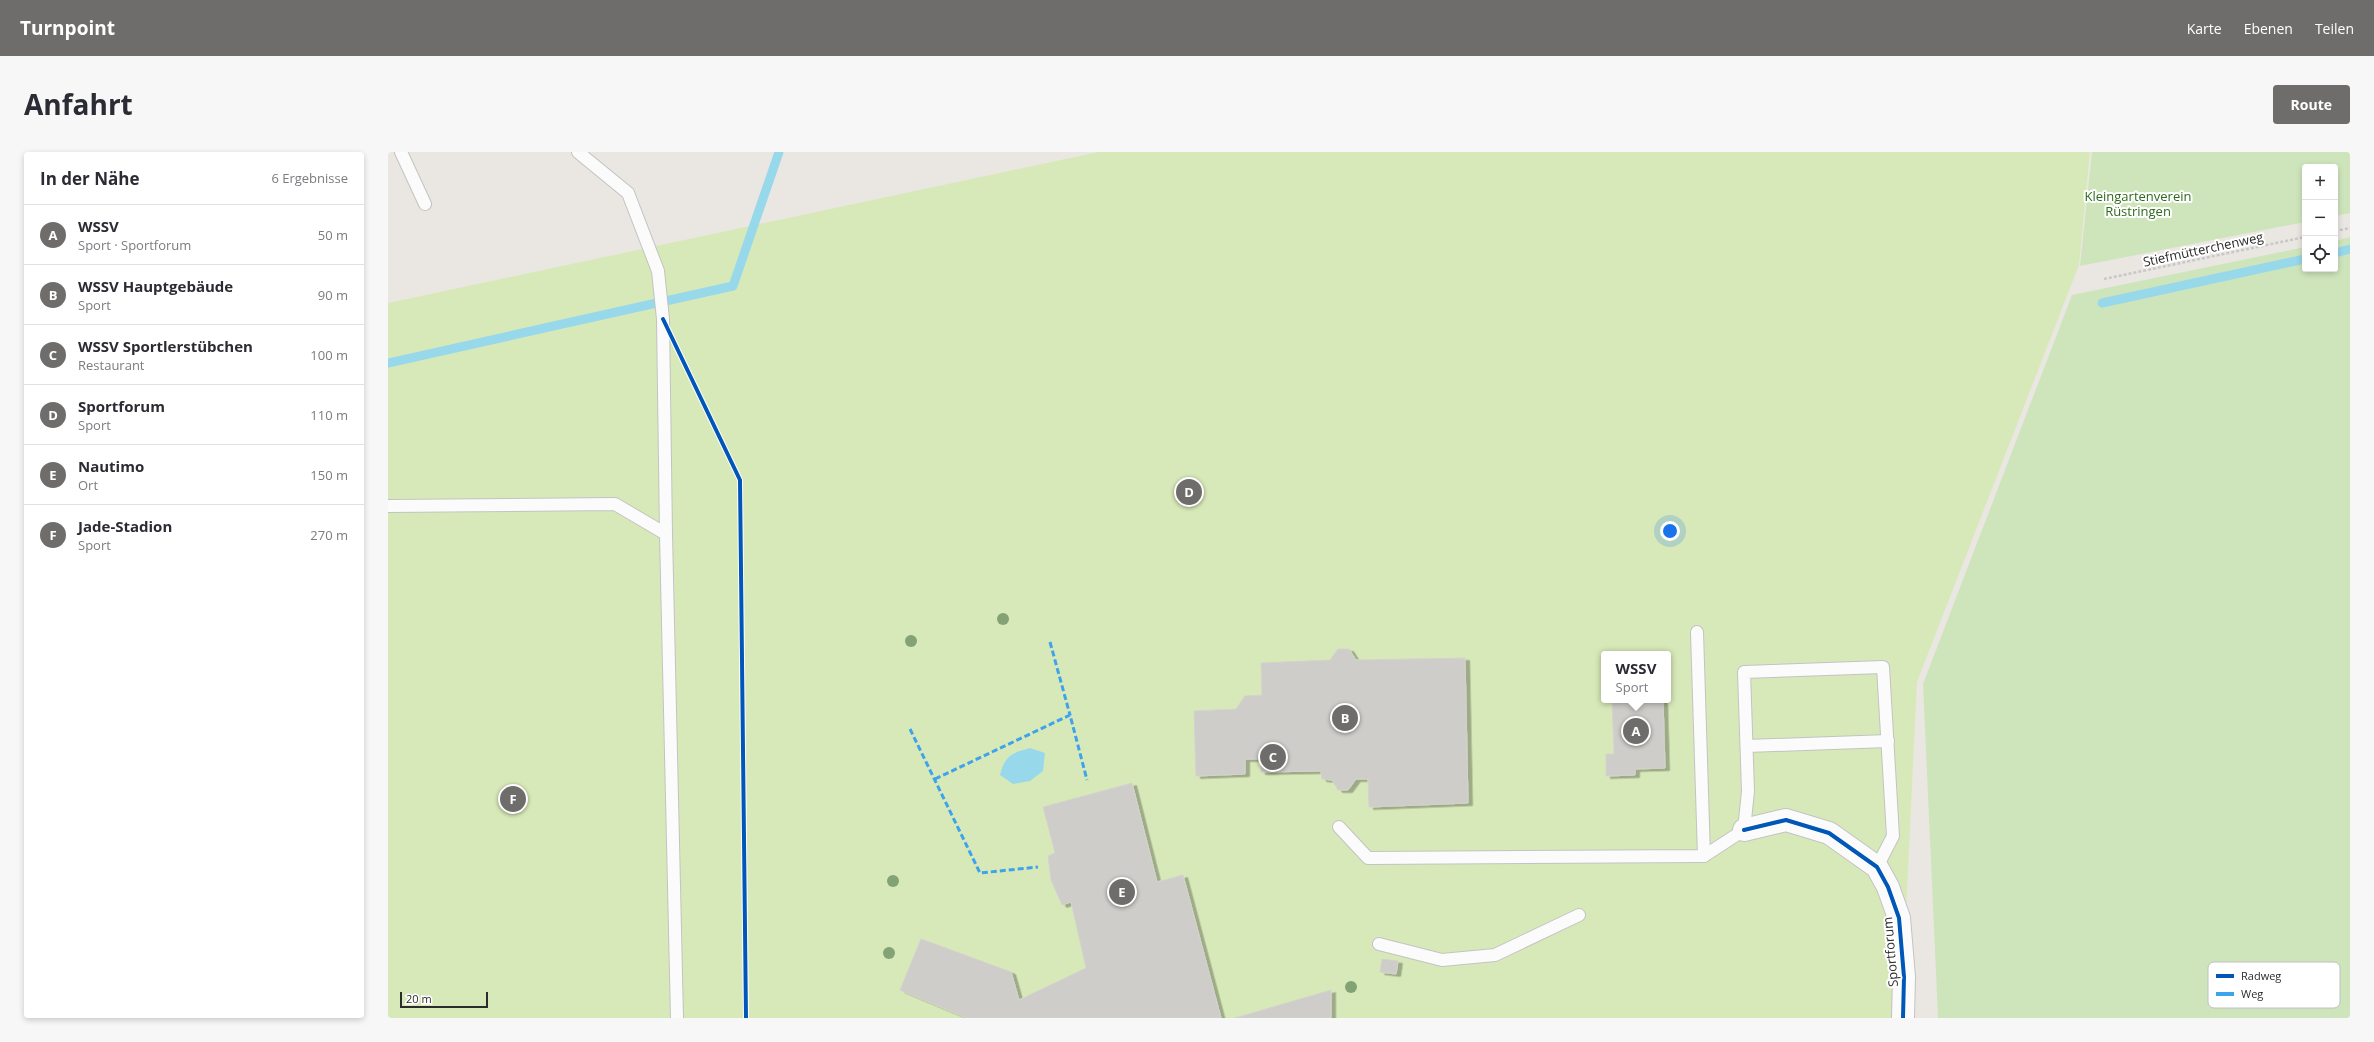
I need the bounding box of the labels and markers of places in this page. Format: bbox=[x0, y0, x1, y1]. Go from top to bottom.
pin: D bbox=[1176, 477, 1202, 507]
pin: B bbox=[1332, 703, 1358, 733]
pin: A bbox=[1623, 716, 1649, 746]
pin: C bbox=[1260, 742, 1286, 772]
pin: F bbox=[500, 784, 526, 814]
pin: E bbox=[1109, 877, 1135, 907]

